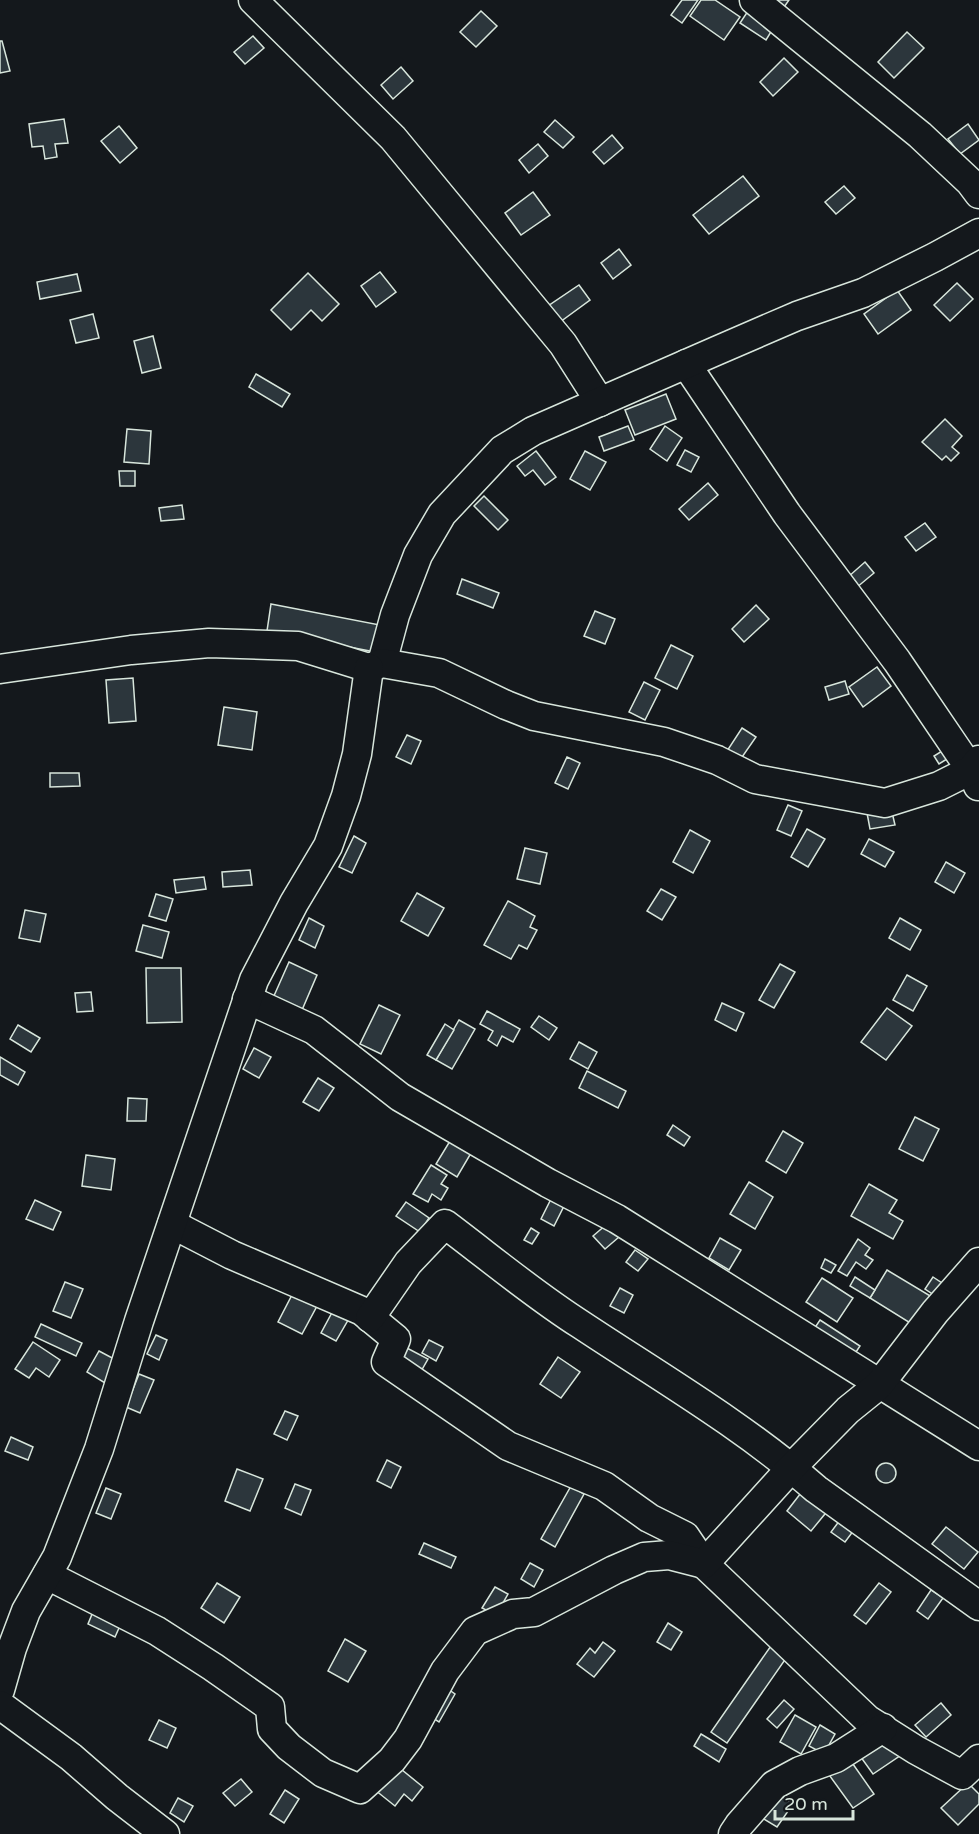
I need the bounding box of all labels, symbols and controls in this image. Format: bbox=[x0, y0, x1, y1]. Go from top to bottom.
scale bar bbox=[775, 1783, 853, 1821]
text: 20 m bbox=[784, 1793, 828, 1815]

